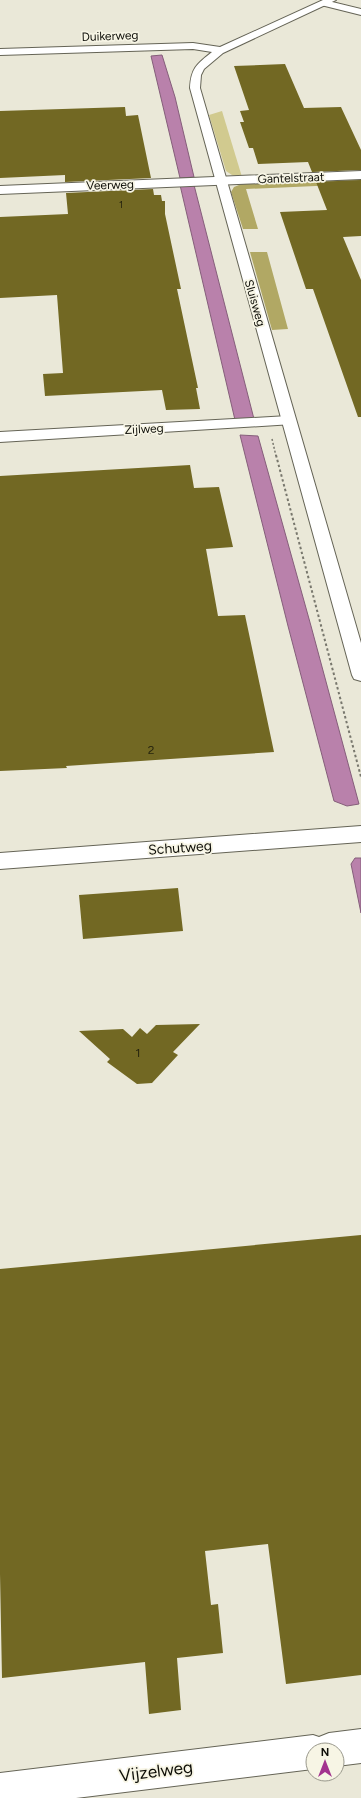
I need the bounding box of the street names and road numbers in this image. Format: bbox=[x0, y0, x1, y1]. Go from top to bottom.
street label: Duikerweg bbox=[81, 28, 139, 44]
street label: Gantelstraat bbox=[257, 170, 325, 186]
street label: Veerweg bbox=[86, 177, 134, 193]
street label: Sluisweg bbox=[242, 278, 268, 328]
street label: Zijlweg bbox=[124, 421, 164, 437]
street label: Schutweg bbox=[148, 837, 212, 859]
street label: Vijzelweg bbox=[118, 1757, 194, 1785]

